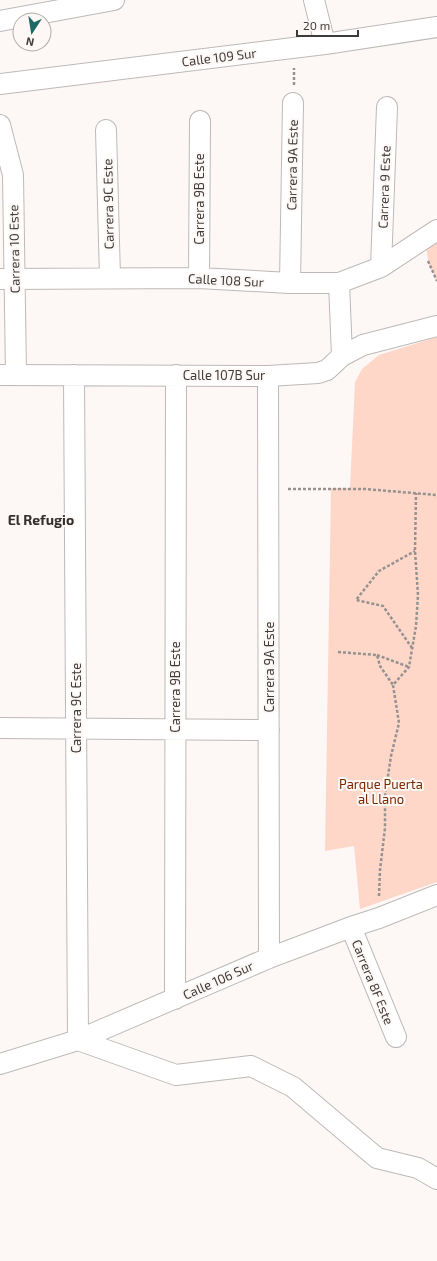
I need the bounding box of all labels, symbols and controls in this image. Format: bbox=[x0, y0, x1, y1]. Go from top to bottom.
north arrow bbox=[12, 12, 52, 52]
scale bar bbox=[297, 12, 358, 38]
text: 20 m bbox=[303, 18, 330, 32]
text: N bbox=[25, 35, 35, 49]
street label: Calle 109 Sur bbox=[181, 44, 257, 70]
street label: Carrera 9A Este bbox=[283, 119, 301, 211]
street label: Carrera 9 Este bbox=[375, 145, 393, 229]
street label: Carrera 9B Este bbox=[191, 153, 207, 245]
street label: Carrera 9C Este bbox=[99, 159, 117, 249]
street label: Carrera 10 Este bbox=[5, 204, 23, 294]
street label: Calle 108 Sur bbox=[188, 270, 264, 290]
street label: Calle 107B Sur bbox=[183, 367, 265, 383]
district label: El Refugio bbox=[8, 511, 74, 528]
street label: Carrera 9A Este bbox=[261, 622, 277, 712]
street label: Carrera 9B Este bbox=[167, 641, 183, 733]
street label: Carrera 9C Este bbox=[68, 663, 84, 753]
park label: Parque Puerta al Llano bbox=[339, 776, 423, 807]
street label: Carrera 8F Este bbox=[349, 937, 397, 1027]
street label: Calle 106 Sur bbox=[180, 957, 256, 1003]

